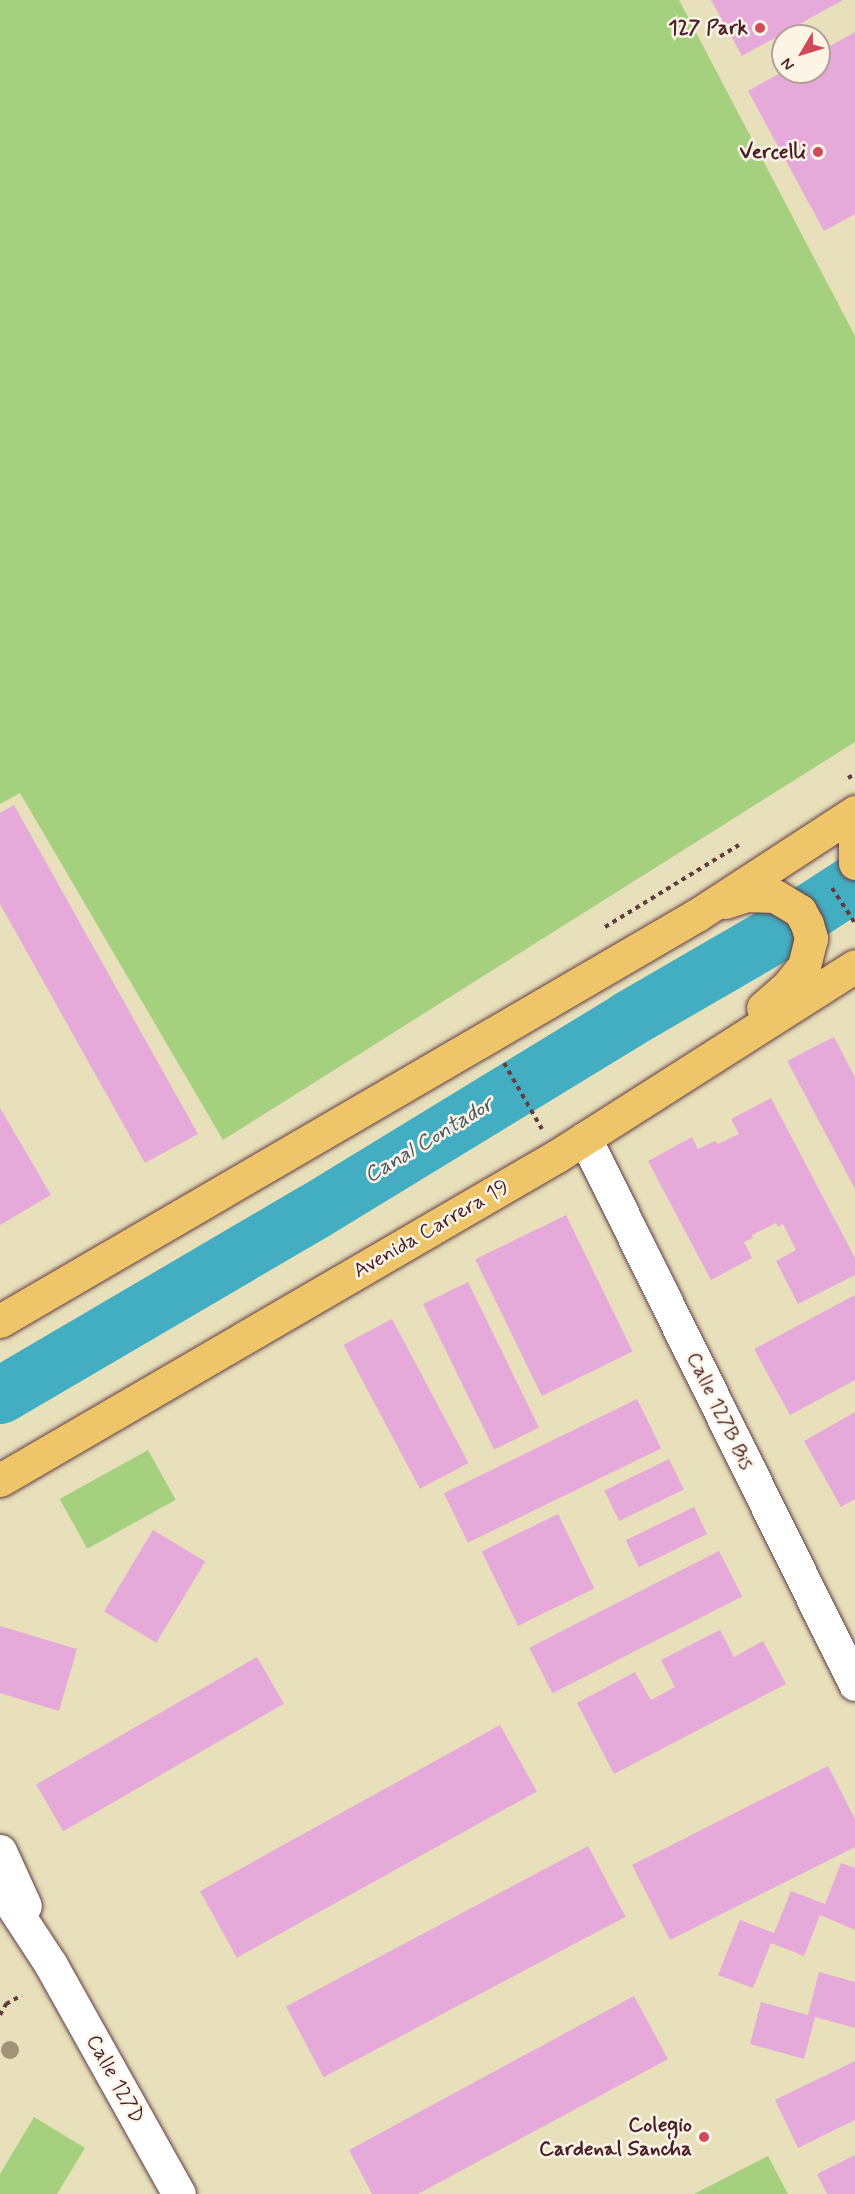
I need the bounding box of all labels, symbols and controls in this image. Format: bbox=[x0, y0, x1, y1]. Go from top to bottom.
place label: 127 Park bbox=[668, 15, 748, 41]
marker: 127 Park bbox=[753, 21, 767, 35]
north arrow bbox=[771, 24, 831, 84]
text: N bbox=[776, 53, 800, 75]
place label: Vercelli bbox=[739, 139, 806, 165]
marker: Vercelli bbox=[811, 145, 825, 159]
water label: Canal Contador bbox=[360, 1092, 498, 1190]
street label: Avenida Carrera 19 bbox=[348, 1174, 514, 1284]
street label: Calle 127B Bis bbox=[680, 1347, 760, 1475]
street label: Calle 127D bbox=[80, 2030, 150, 2128]
place label: Colegio Cardenal Sancha bbox=[538, 2112, 692, 2162]
marker: Colegio Cardenal Sancha bbox=[697, 2130, 711, 2144]

